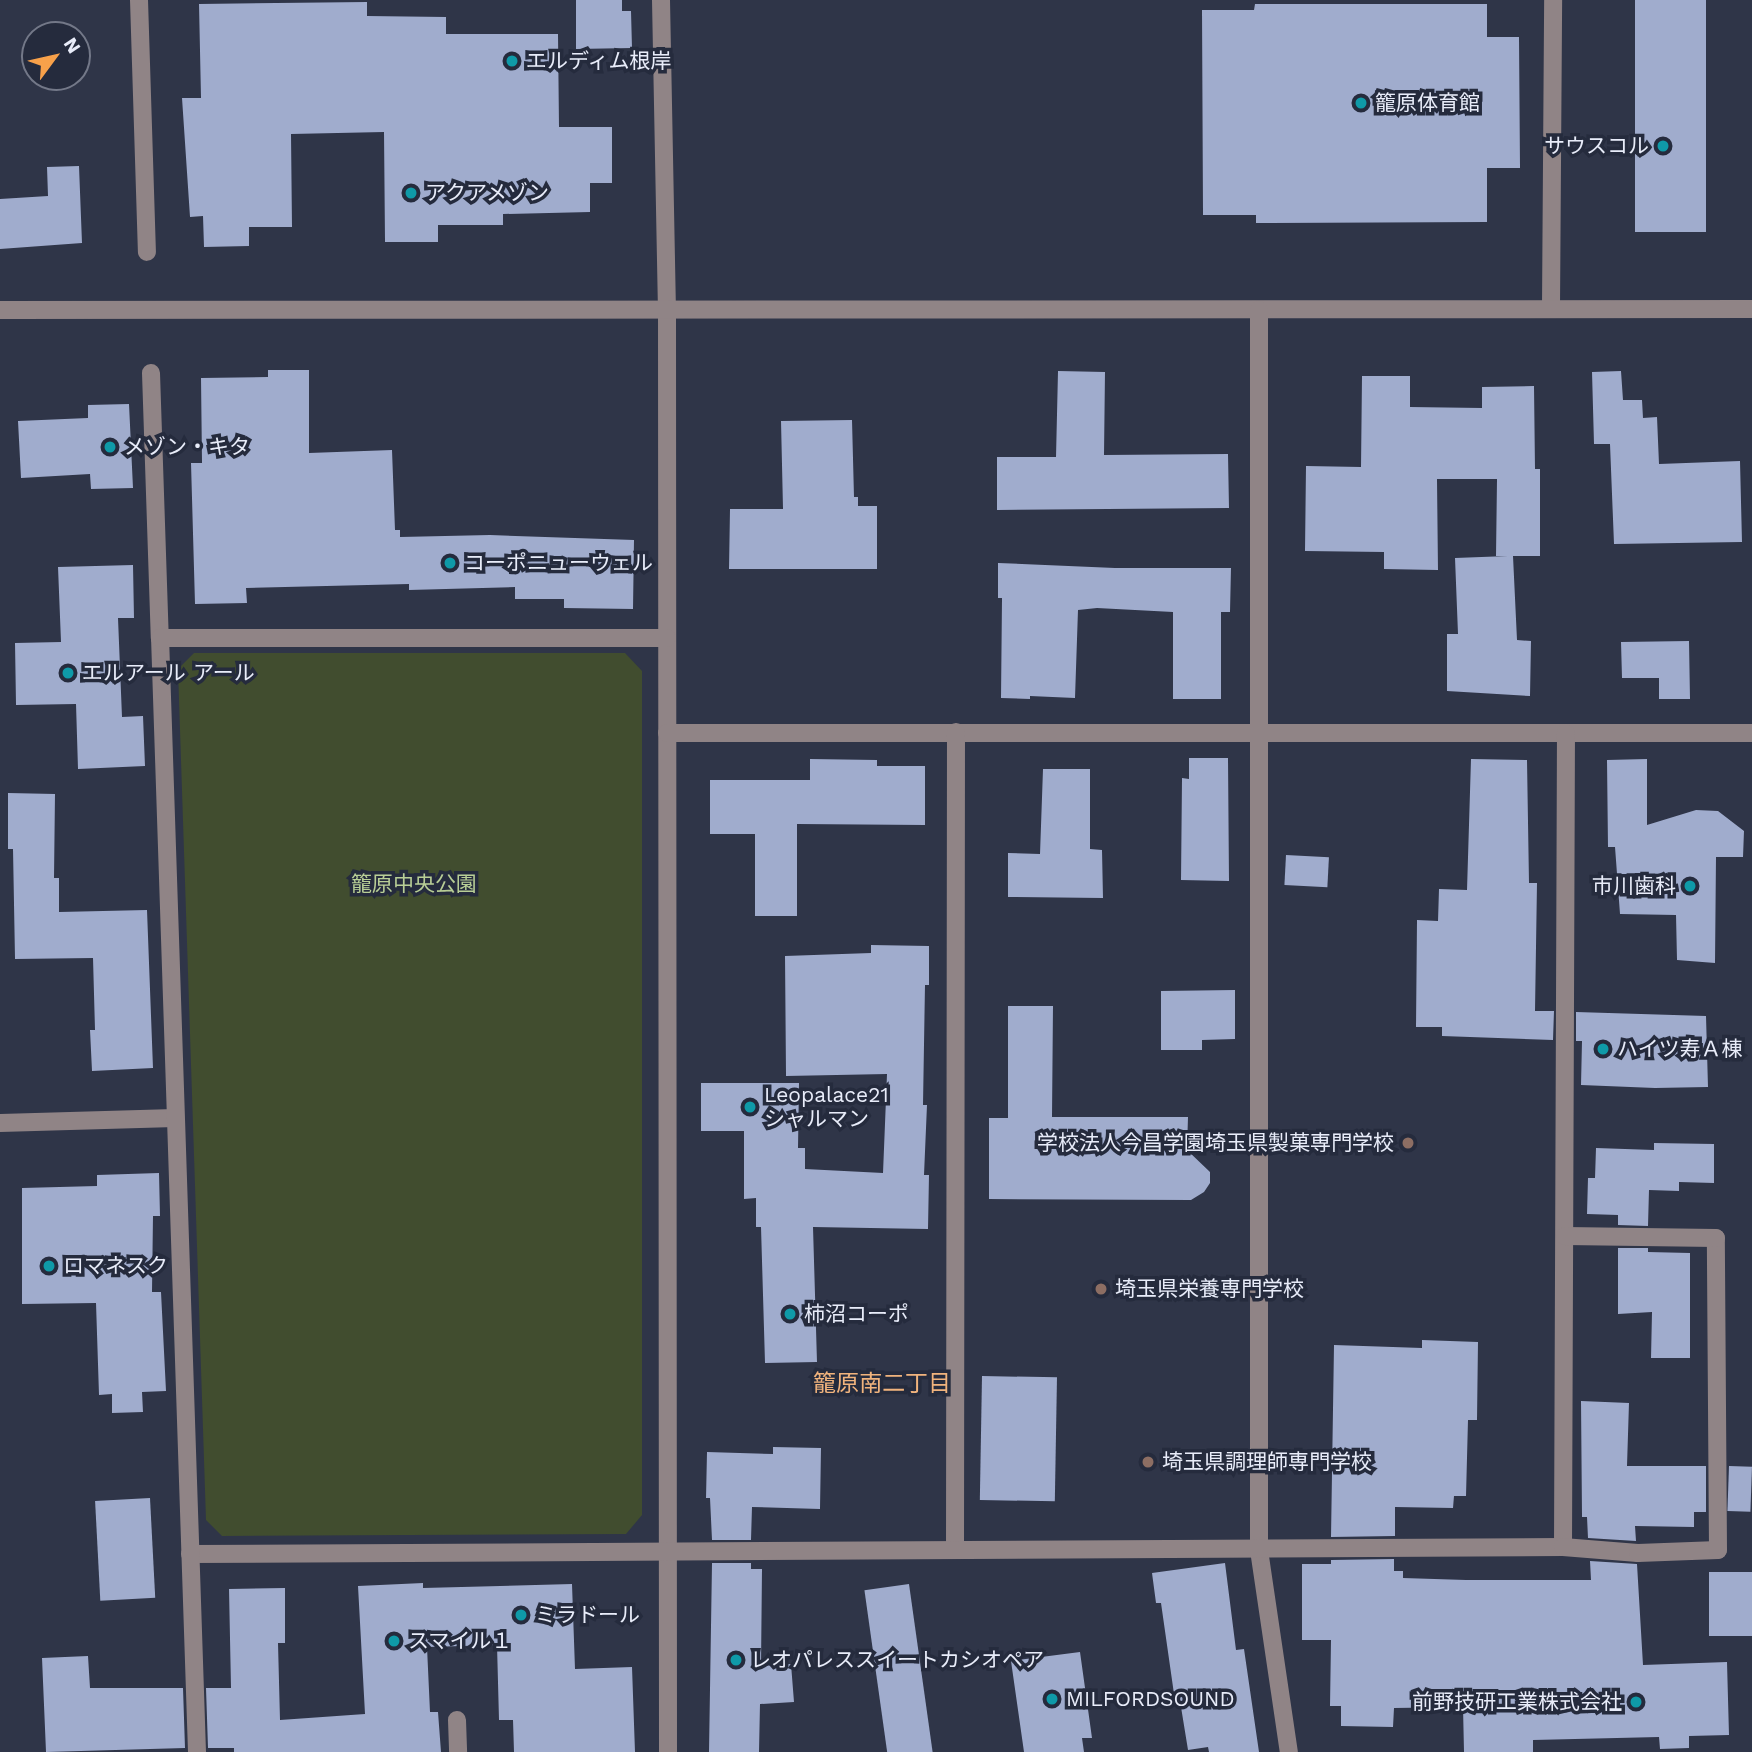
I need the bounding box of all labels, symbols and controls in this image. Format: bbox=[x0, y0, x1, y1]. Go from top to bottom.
north arrow bbox=[21, 21, 91, 91]
text: N bbox=[59, 33, 86, 58]
place label: エルディム根岸 bbox=[526, 48, 673, 74]
marker: エルディム根岸 bbox=[504, 53, 520, 69]
place label: 籠原体育館 bbox=[1375, 90, 1480, 116]
marker: 籠原体育館 bbox=[1353, 95, 1369, 111]
place label: サウスコル bbox=[1544, 133, 1649, 159]
marker: サウスコル bbox=[1655, 138, 1671, 154]
place label: アクアメゾン bbox=[425, 180, 551, 206]
marker: アクアメゾン bbox=[403, 185, 419, 201]
place label: メゾン・キタ bbox=[124, 434, 250, 460]
marker: メゾン・キタ bbox=[102, 439, 118, 455]
place label: コーポニューウェル bbox=[464, 550, 653, 576]
marker: コーポニューウェル bbox=[442, 555, 458, 571]
place label: エルアール アール bbox=[82, 660, 255, 686]
marker: エルアール アール bbox=[60, 665, 76, 681]
park label: 籠原中央公園 bbox=[351, 871, 477, 897]
place label: 市川歯科 bbox=[1592, 873, 1676, 899]
marker: 市川歯科 bbox=[1682, 878, 1698, 894]
place label: ハイツ寿Ａ棟 bbox=[1617, 1036, 1743, 1062]
marker: ハイツ寿Ａ棟 bbox=[1595, 1041, 1611, 1057]
place label: Leopalace21 シャルマン bbox=[764, 1082, 889, 1132]
marker: Leopalace21 シャルマン bbox=[742, 1099, 758, 1115]
place label: 学校法人今昌学園埼玉県製菓専門学校 bbox=[1037, 1130, 1394, 1156]
marker: 学校法人今昌学園埼玉県製菓専門学校 bbox=[1400, 1135, 1416, 1151]
place label: ロマネスク bbox=[63, 1253, 168, 1279]
marker: ロマネスク bbox=[41, 1258, 57, 1274]
place label: 埼玉県栄養専門学校 bbox=[1115, 1276, 1304, 1302]
marker: 埼玉県栄養専門学校 bbox=[1093, 1281, 1109, 1297]
place label: 柿沼コーポ bbox=[804, 1301, 909, 1327]
marker: 柿沼コーポ bbox=[782, 1306, 798, 1322]
district label: 籠原南二丁目 bbox=[813, 1370, 951, 1398]
place label: 埼玉県調理師専門学校 bbox=[1162, 1449, 1372, 1475]
marker: 埼玉県調理師専門学校 bbox=[1140, 1454, 1156, 1470]
place label: ミラドール bbox=[535, 1602, 640, 1628]
marker: ミラドール bbox=[513, 1607, 529, 1623]
place label: スマイル１ bbox=[408, 1628, 513, 1654]
marker: スマイル１ bbox=[386, 1633, 402, 1649]
place label: レオパレススイートカシオペア bbox=[750, 1647, 1044, 1673]
marker: レオパレススイートカシオペア bbox=[728, 1652, 744, 1668]
place label: MILFORDSOUND bbox=[1066, 1686, 1235, 1712]
place label: 前野技研工業株式会社 bbox=[1412, 1689, 1622, 1715]
marker: MILFORDSOUND bbox=[1044, 1691, 1060, 1707]
marker: 前野技研工業株式会社 bbox=[1628, 1694, 1644, 1710]

